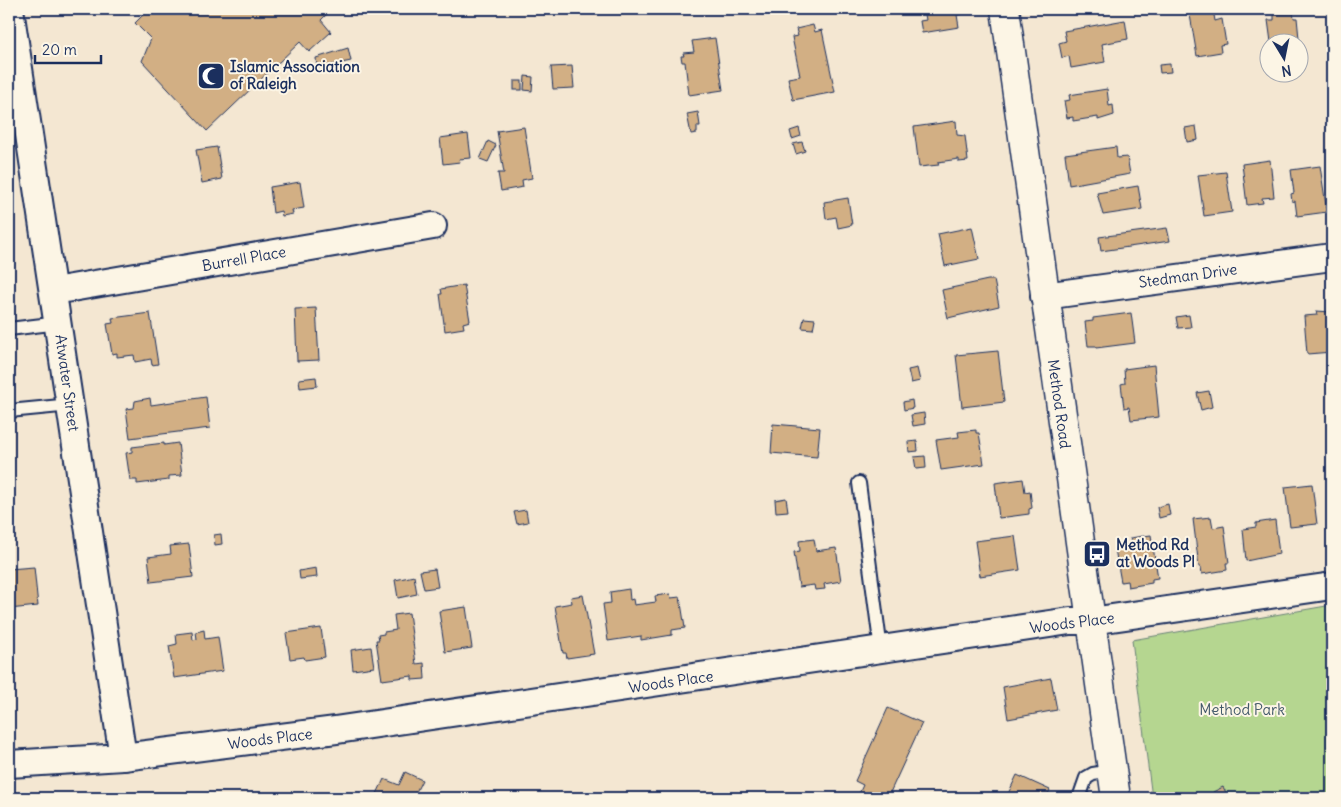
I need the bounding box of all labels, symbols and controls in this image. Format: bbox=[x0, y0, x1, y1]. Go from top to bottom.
scale bar bbox=[35, 32, 101, 64]
north arrow bbox=[1258, 32, 1308, 82]
text: 20 m bbox=[42, 40, 77, 59]
place label: Islamic Association of Raleigh bbox=[230, 57, 360, 94]
mosque icon: Islamic Association of Raleigh bbox=[196, 61, 226, 91]
text: N bbox=[1280, 61, 1293, 81]
street label: Burrell Place bbox=[200, 242, 287, 275]
street label: Stedman Drive bbox=[1137, 259, 1238, 292]
street label: Atwater Street bbox=[51, 333, 84, 433]
street label: Method Road bbox=[1044, 358, 1075, 450]
place label: Method Rd at Woods Pl bbox=[1116, 535, 1195, 571]
bus stop icon: Method Rd at Woods Pl bbox=[1082, 539, 1112, 569]
street label: Woods Place bbox=[1028, 608, 1116, 637]
street label: Woods Place bbox=[627, 666, 715, 697]
park label: Method Park bbox=[1199, 700, 1285, 719]
street label: Woods Place bbox=[226, 724, 314, 753]

